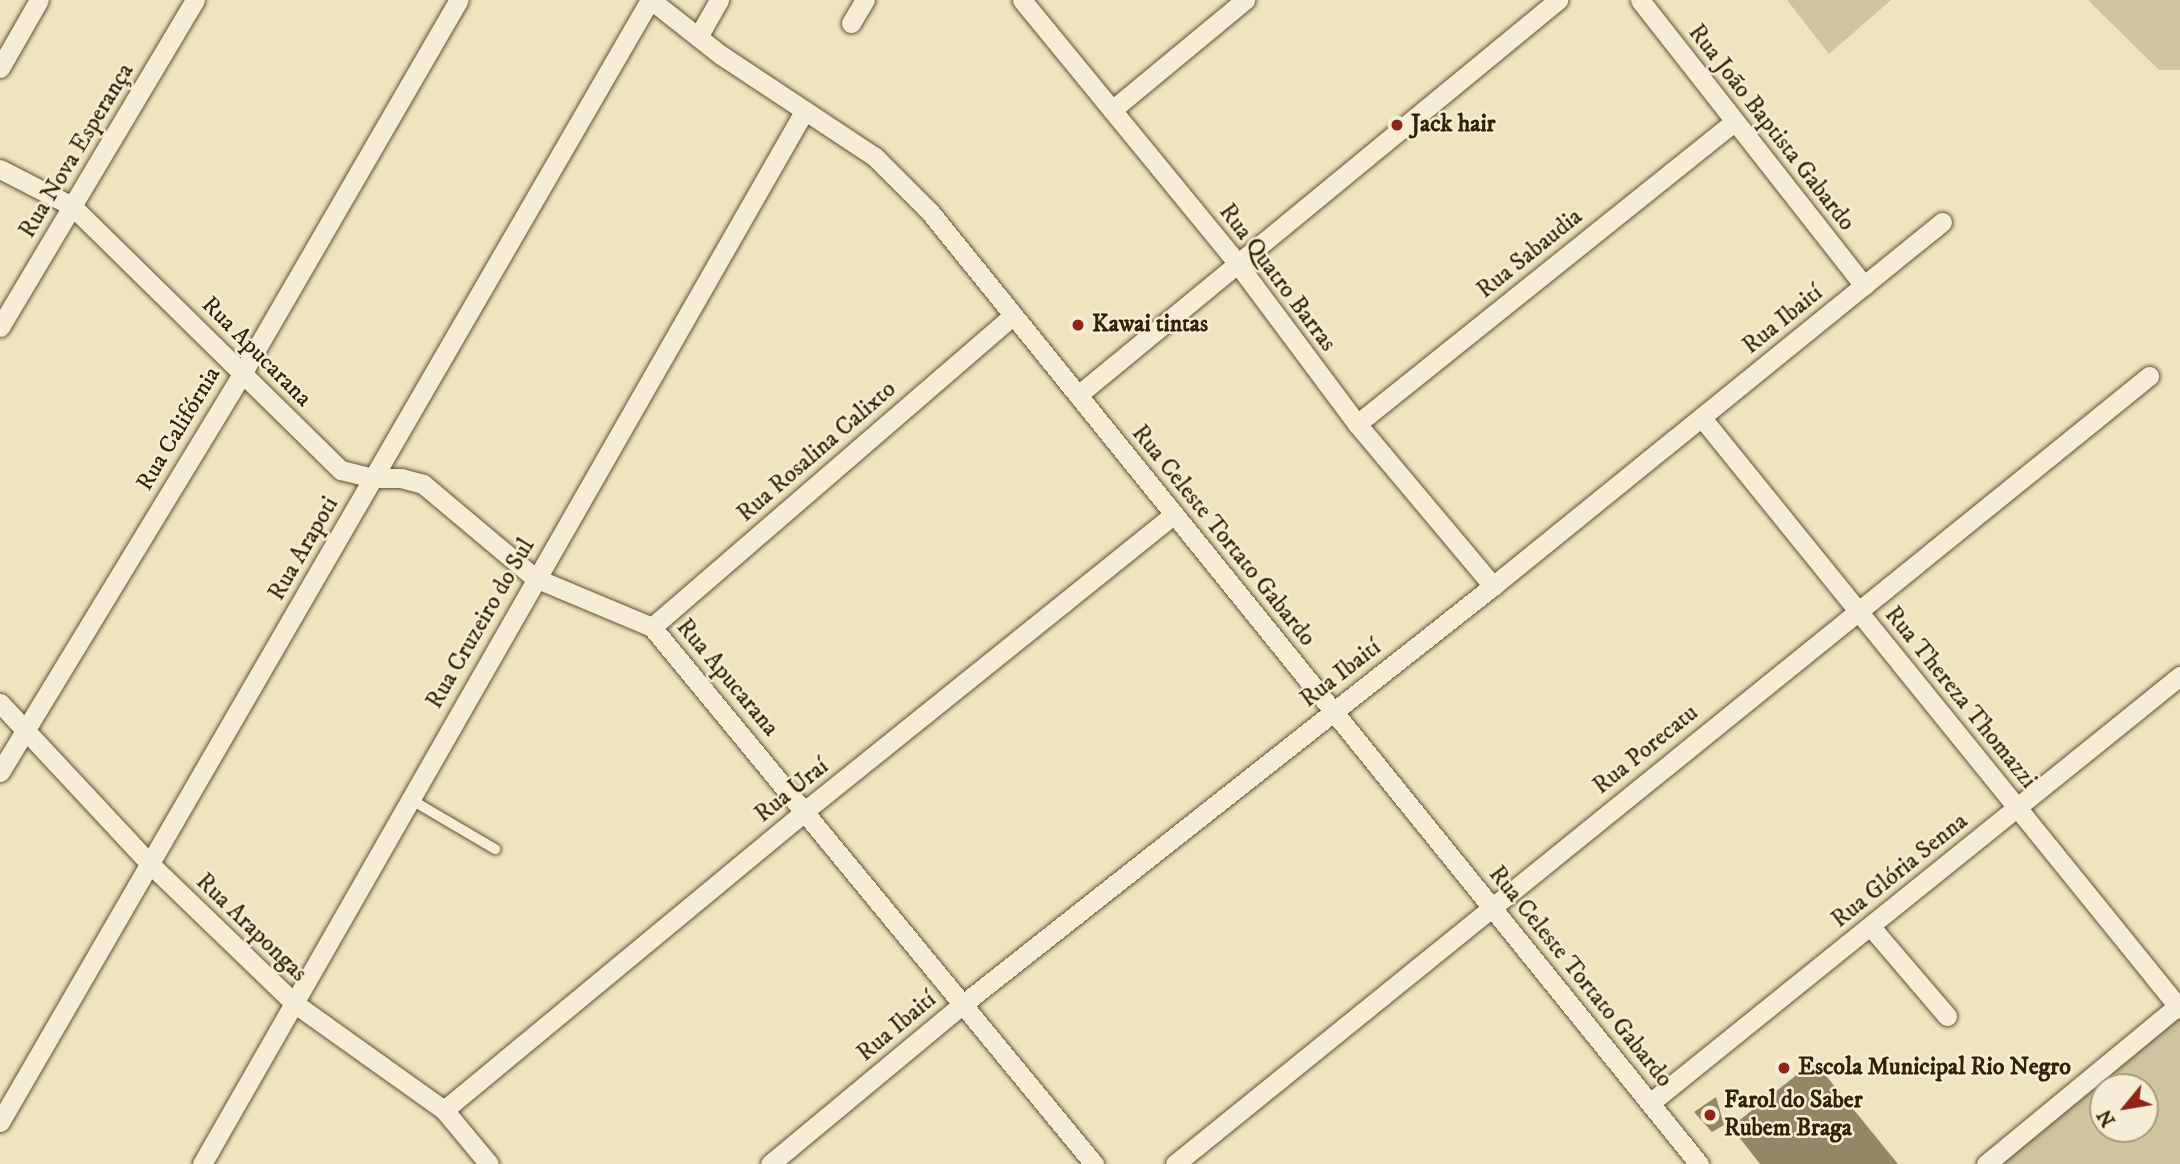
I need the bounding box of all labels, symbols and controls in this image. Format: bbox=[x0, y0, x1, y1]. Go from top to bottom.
street label: Rua João Baptista Gabardo bbox=[1681, 19, 1861, 237]
street label: Rua Nova Esperança bbox=[13, 58, 141, 244]
place label: Jack hair bbox=[1411, 111, 1496, 139]
marker: Jack hair bbox=[1389, 117, 1405, 133]
street label: Rua Quatro Barras bbox=[1212, 199, 1342, 357]
street label: Rua Sabaudia bbox=[1472, 203, 1588, 305]
street label: Rua Ibaití bbox=[1737, 279, 1829, 361]
street label: Rua Apucarana bbox=[195, 291, 317, 413]
place label: Kawai tintas bbox=[1092, 311, 1208, 339]
marker: Kawai tintas bbox=[1070, 317, 1086, 333]
street label: Rua Califórnia bbox=[131, 362, 227, 496]
street label: Rua Rosalina Calixto bbox=[732, 375, 902, 529]
street label: Rua Celeste Tortato Gabardo bbox=[1125, 420, 1321, 652]
street label: Rua Arapoti bbox=[263, 492, 345, 606]
street label: Rua Cruzeiro do Sul bbox=[421, 534, 541, 714]
street label: Rua Thereza Thomazzi bbox=[1878, 601, 2042, 795]
street label: Rua Apucarana bbox=[670, 614, 784, 742]
street label: Rua Ibaití bbox=[1295, 634, 1387, 714]
street label: Rua Porecatu bbox=[1588, 699, 1704, 801]
street label: Rua Uraí bbox=[749, 753, 835, 829]
street label: Rua Glória Senna bbox=[1826, 807, 1974, 935]
street label: Rua Celeste Tortato Gabardo bbox=[1482, 861, 1678, 1093]
street label: Rua Arapongas bbox=[189, 868, 313, 988]
street label: Rua Ibaití bbox=[852, 986, 942, 1068]
place label: Escola Municipal Rio Negro bbox=[1798, 1054, 2071, 1082]
marker: Escola Municipal Rio Negro bbox=[1776, 1060, 1792, 1076]
north arrow bbox=[2089, 1073, 2159, 1143]
place label: Farol do Saber Rubem Braga bbox=[1724, 1087, 1863, 1143]
text: N bbox=[2093, 1105, 2121, 1130]
marker: Farol do Saber Rubem Braga bbox=[1702, 1107, 1718, 1123]

